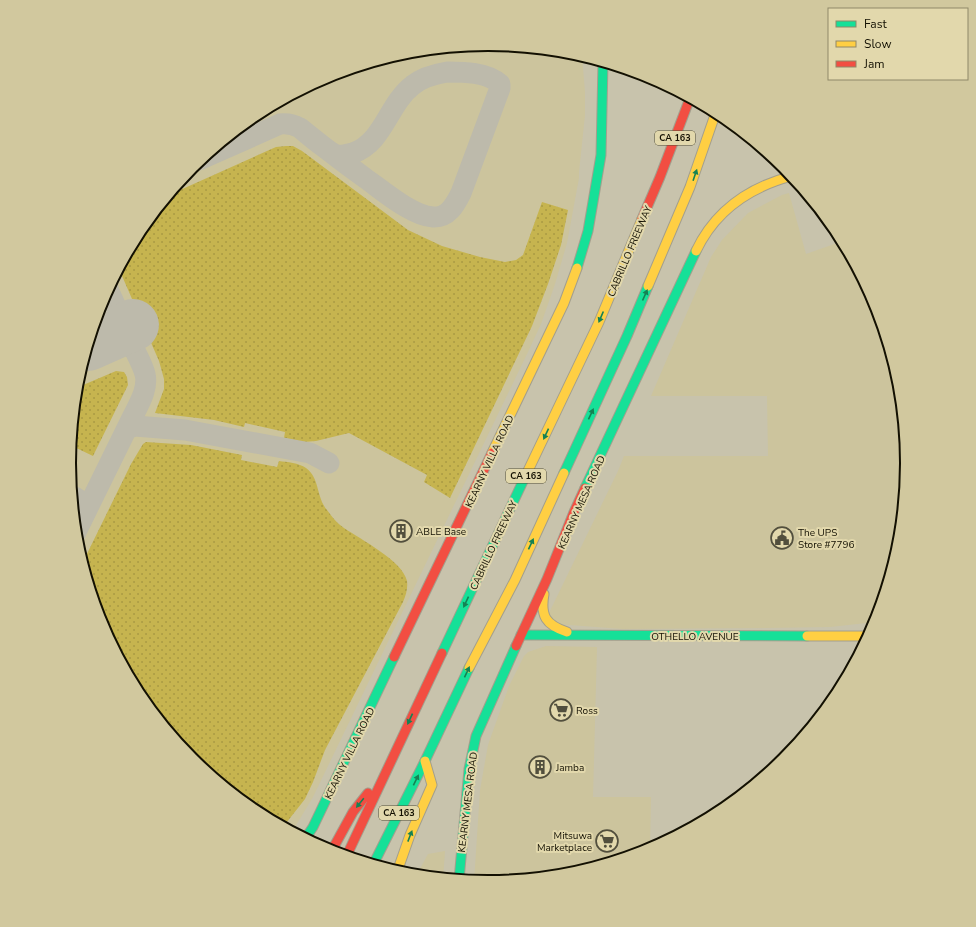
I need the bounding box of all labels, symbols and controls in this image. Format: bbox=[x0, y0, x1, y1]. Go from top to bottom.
legend bbox=[828, 8, 968, 80]
text: Fast bbox=[864, 16, 887, 32]
text: Slow bbox=[864, 36, 892, 52]
text: Jam bbox=[863, 56, 885, 72]
road number: CA 163 bbox=[655, 131, 695, 145]
one-way arrow bbox=[692, 169, 698, 181]
street label: CABRILLO FREEWAY bbox=[604, 203, 656, 299]
one-way arrow bbox=[642, 289, 648, 301]
one-way arrow bbox=[598, 311, 604, 323]
one-way arrow bbox=[588, 408, 594, 419]
street label: KEARNY VILLA ROAD bbox=[462, 413, 518, 510]
one-way arrow bbox=[543, 428, 549, 440]
street label: KEARNY MESA ROAD bbox=[555, 453, 609, 551]
road number: CA 163 bbox=[506, 469, 546, 483]
street label: CABRILLO FREEWAY bbox=[467, 497, 521, 593]
building icon: ABLE Base bbox=[388, 518, 414, 544]
place label: ABLE Base bbox=[416, 525, 466, 539]
public building icon: The UPS Store #7796 bbox=[769, 525, 795, 551]
place label: The UPS Store #7796 bbox=[798, 526, 855, 552]
one-way arrow bbox=[528, 539, 534, 550]
one-way arrow bbox=[463, 596, 469, 608]
street label: OTHELLO AVENUE bbox=[651, 630, 739, 644]
one-way arrow bbox=[464, 666, 470, 678]
supermarket icon: Ross bbox=[548, 697, 574, 723]
place label: Ross bbox=[576, 704, 598, 718]
street label: KEARNY VILLA ROAD bbox=[322, 705, 378, 802]
one-way arrow bbox=[407, 714, 413, 725]
street label: KEARNY MESA ROAD bbox=[455, 751, 481, 853]
building icon: Jamba bbox=[527, 754, 553, 780]
place label: Jamba bbox=[555, 761, 584, 775]
one-way arrow bbox=[413, 774, 419, 786]
one-way arrow bbox=[356, 797, 365, 808]
road number: CA 163 bbox=[379, 806, 419, 820]
supermarket icon: Mitsuwa Marketplace bbox=[594, 828, 620, 854]
one-way arrow bbox=[408, 829, 414, 841]
place label: Mitsuwa Marketplace bbox=[537, 829, 592, 855]

